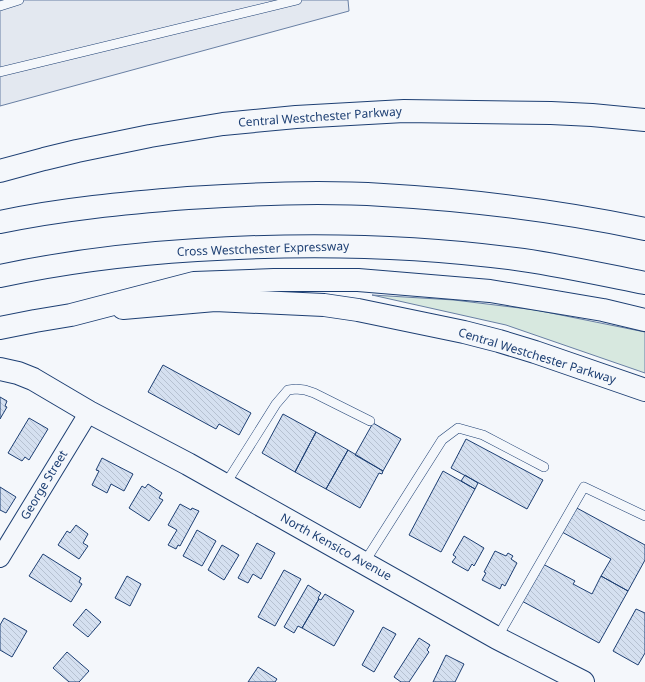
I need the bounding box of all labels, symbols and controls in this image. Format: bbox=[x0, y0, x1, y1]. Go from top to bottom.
street label: Central Westchester Parkway bbox=[238, 102, 403, 131]
street label: Cross Westchester Expressway bbox=[176, 237, 350, 260]
street label: Central Westchester Parkway bbox=[456, 323, 619, 388]
street label: George Street bbox=[16, 446, 71, 523]
street label: North Kensico Avenue bbox=[277, 509, 395, 584]

